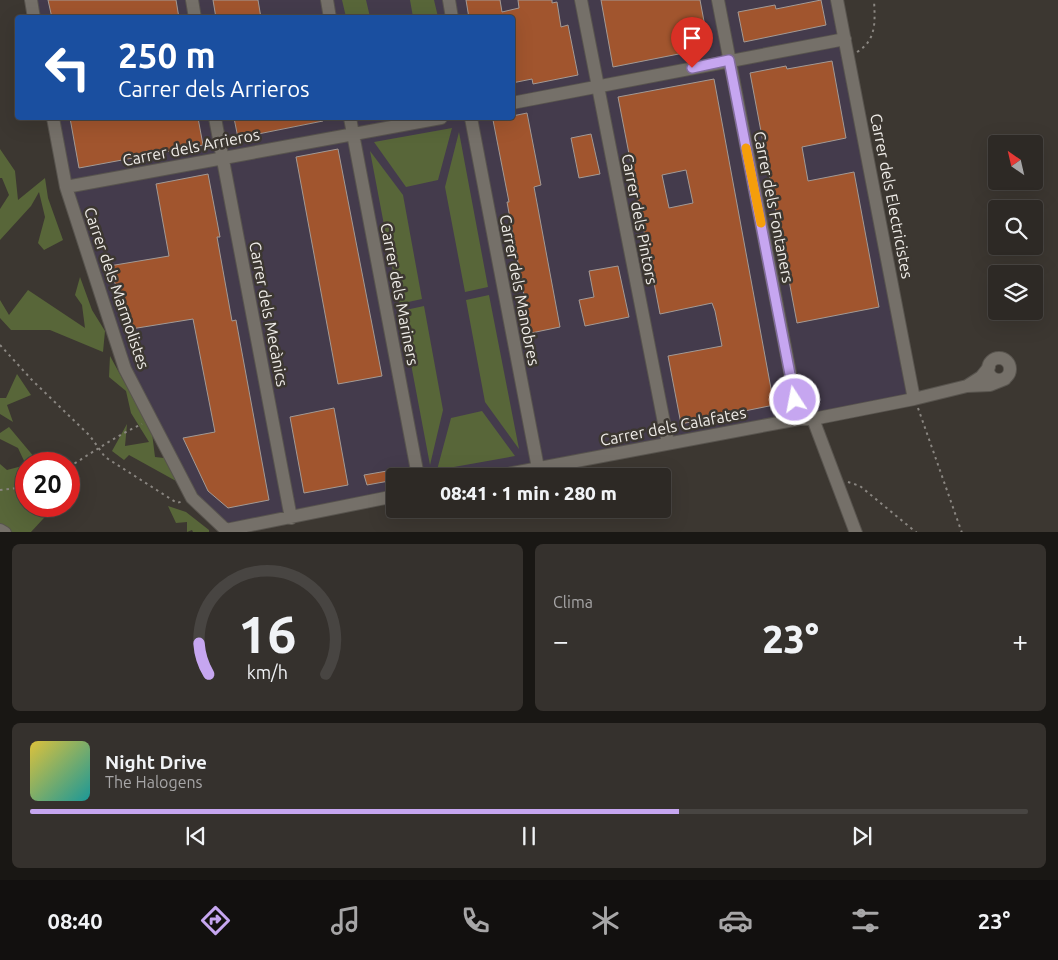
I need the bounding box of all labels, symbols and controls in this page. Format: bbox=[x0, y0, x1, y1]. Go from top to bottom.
pin bbox=[671, 17, 713, 68]
icon: arrive bbox=[678, 24, 706, 52]
icon: left bbox=[35, 35, 100, 100]
text: 250 m bbox=[118, 35, 216, 75]
text: Carrer dels Arrieros bbox=[118, 76, 310, 101]
street label: Carrer dels Electricistes bbox=[867, 112, 917, 280]
street label: Carrer dels Arrieros bbox=[121, 125, 261, 169]
street label: Carrer dels Fontaners bbox=[750, 130, 798, 284]
north arrow bbox=[988, 135, 1042, 190]
map controls bbox=[988, 135, 1043, 320]
street label: Carrer dels Pintors bbox=[618, 152, 662, 286]
button: search bbox=[988, 200, 1043, 255]
street label: Carrer dels Marmolistes bbox=[81, 205, 153, 371]
street label: Carrer dels Manobres bbox=[497, 213, 543, 367]
street label: Carrer dels Mariners bbox=[377, 221, 423, 367]
street label: Carrer dels Mecànics bbox=[246, 240, 292, 388]
button: layers bbox=[988, 265, 1043, 320]
position arrow bbox=[768, 373, 820, 425]
street label: Carrer dels Calafates bbox=[598, 403, 748, 449]
speed limit sign: 20 bbox=[15, 452, 80, 517]
text: 08:41 · 1 min · 280 m bbox=[440, 482, 617, 504]
text: Clima bbox=[553, 593, 593, 611]
text: 16 bbox=[238, 605, 297, 663]
text: 23° bbox=[762, 618, 819, 660]
text: − bbox=[553, 625, 569, 656]
text: + bbox=[1012, 625, 1028, 656]
text: km/h bbox=[247, 662, 288, 682]
text: Night Drive bbox=[105, 751, 207, 773]
text: The Halogens bbox=[105, 773, 203, 791]
icon: previous bbox=[182, 822, 210, 850]
icon: pause bbox=[515, 822, 543, 850]
icon: next bbox=[848, 822, 876, 850]
icon: directions bbox=[198, 903, 233, 938]
icon: music bbox=[328, 903, 363, 938]
icon: phone bbox=[458, 903, 493, 938]
icon: climate bbox=[588, 903, 623, 938]
icon: car bbox=[718, 903, 753, 938]
icon: filters bbox=[848, 903, 883, 938]
text: 08:40 bbox=[48, 908, 103, 933]
text: 23° bbox=[978, 908, 1010, 933]

